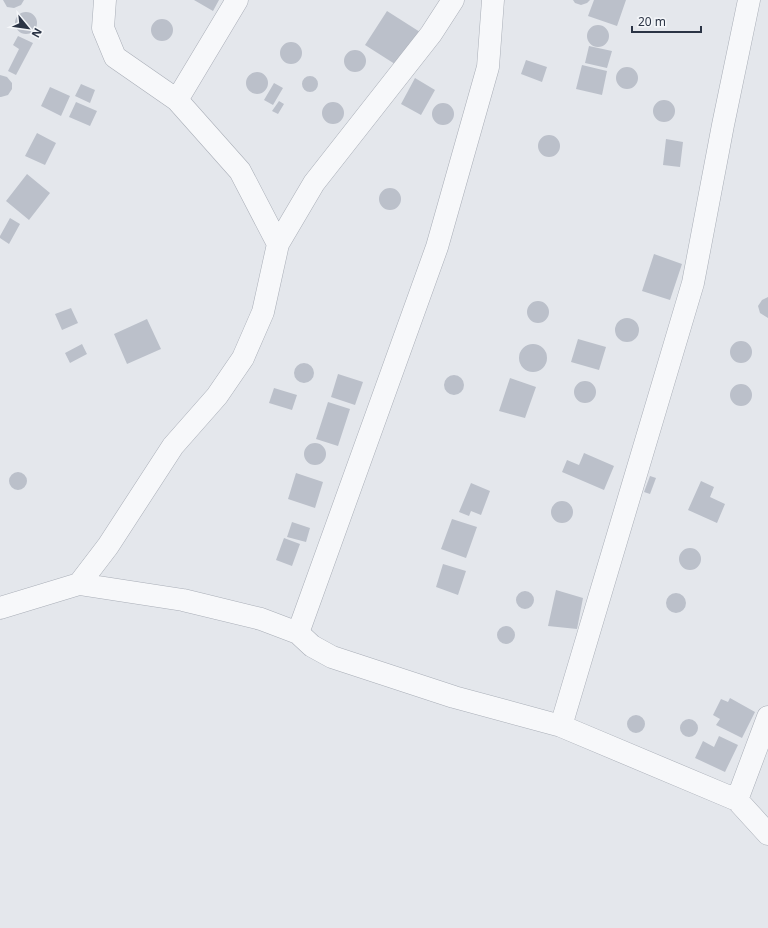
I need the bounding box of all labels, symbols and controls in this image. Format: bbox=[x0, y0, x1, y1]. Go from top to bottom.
north arrow bbox=[8, 8, 48, 48]
scale bar bbox=[632, 8, 701, 34]
text: 20 m bbox=[638, 13, 666, 30]
text: N bbox=[28, 26, 46, 41]

